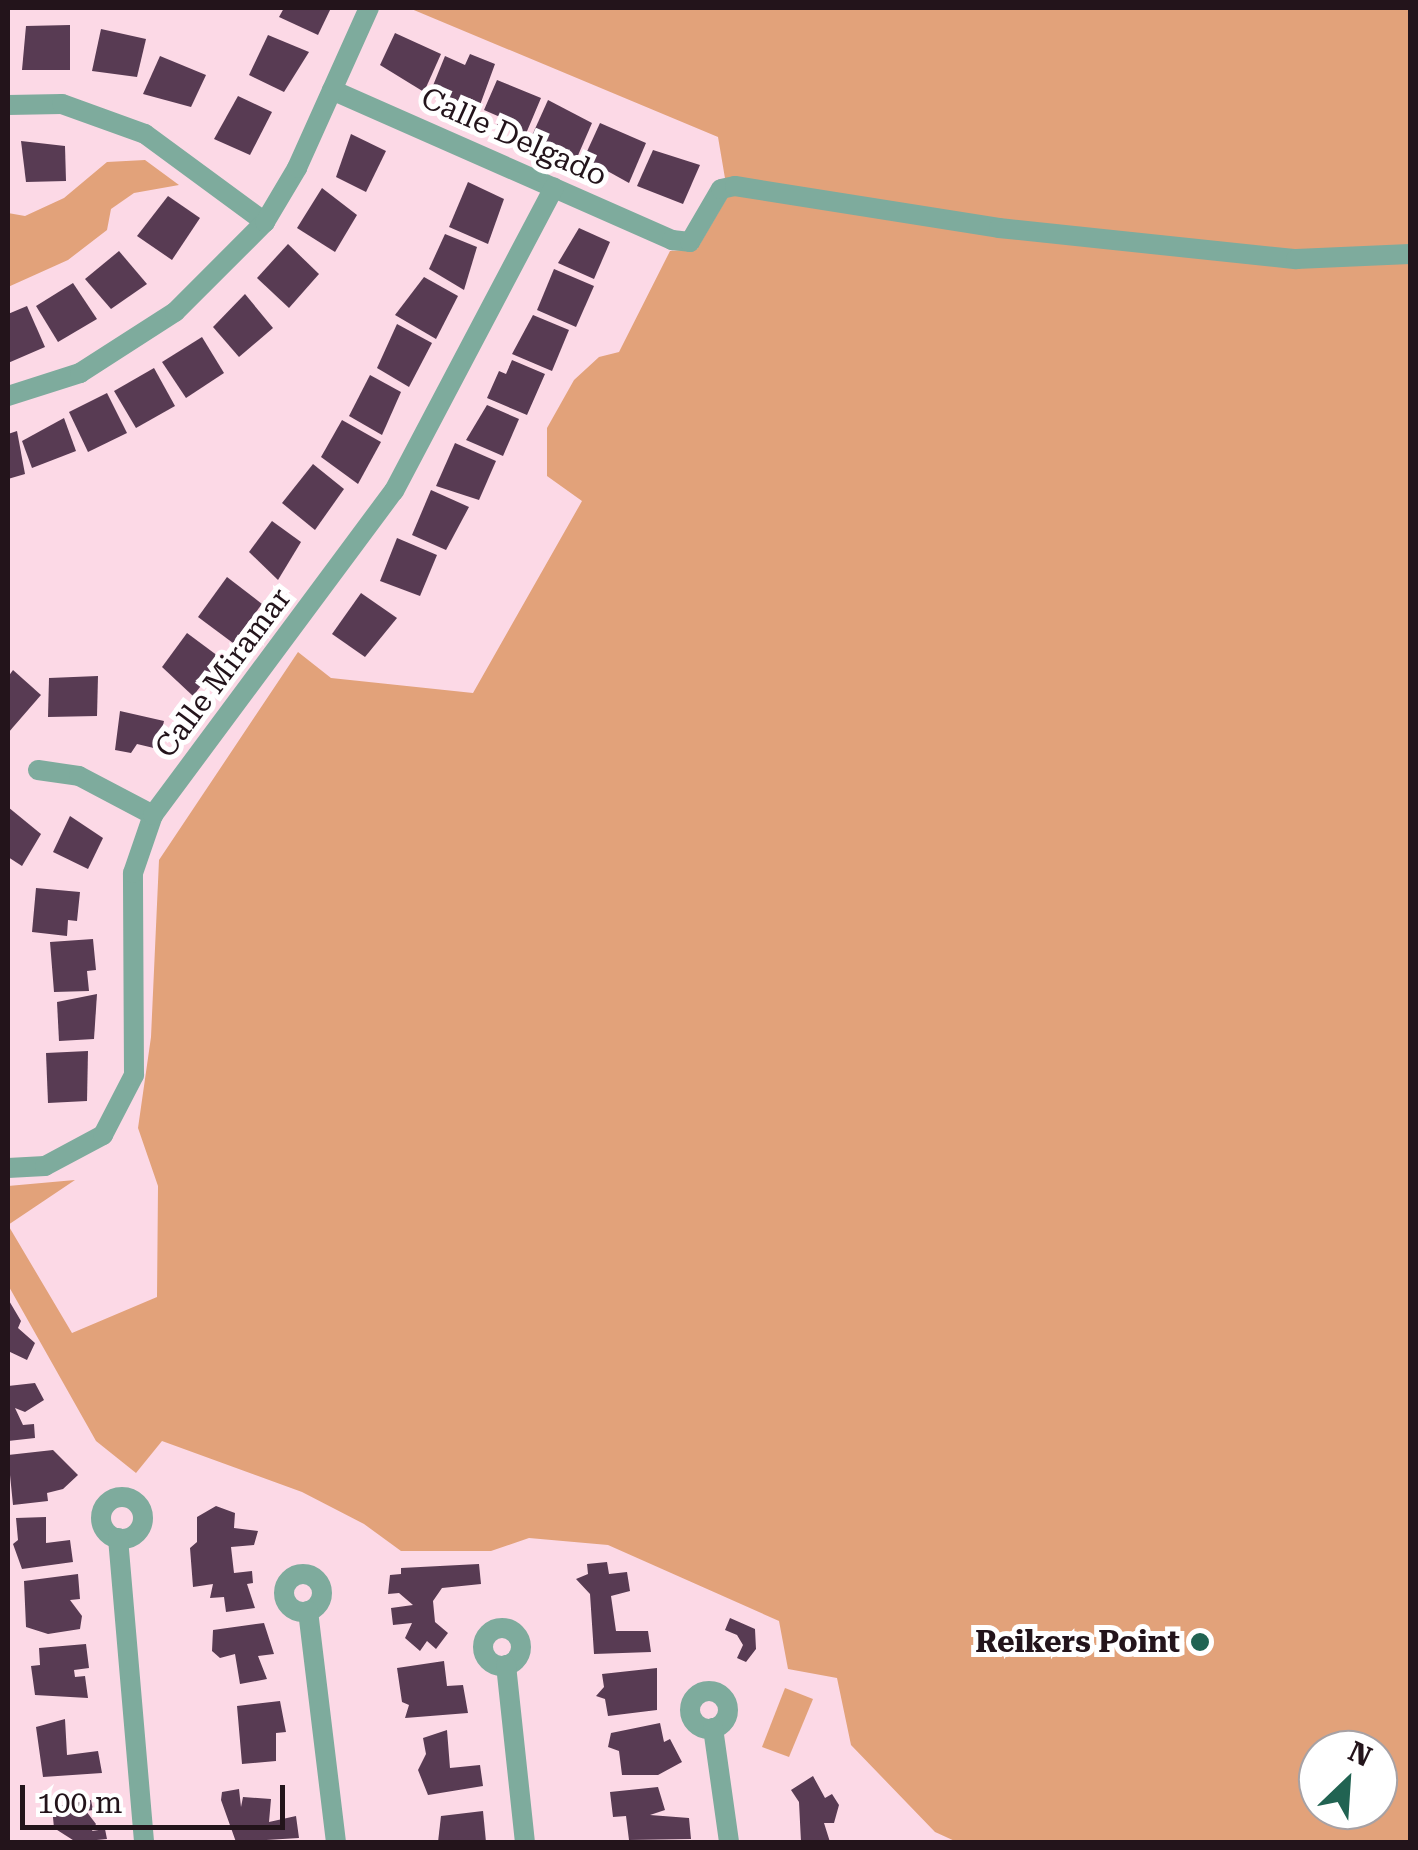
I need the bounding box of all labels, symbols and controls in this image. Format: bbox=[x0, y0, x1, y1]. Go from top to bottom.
street label: Calle Delgado bbox=[416, 80, 612, 194]
street label: Calle Miramar bbox=[148, 581, 298, 765]
place label: Reikers Point bbox=[975, 1624, 1180, 1660]
marker: Reikers Point bbox=[1189, 1631, 1211, 1653]
north arrow bbox=[1298, 1730, 1398, 1830]
text: N bbox=[1343, 1735, 1377, 1774]
scale bar bbox=[25, 1765, 290, 1827]
text: 100 m bbox=[37, 1785, 122, 1820]

